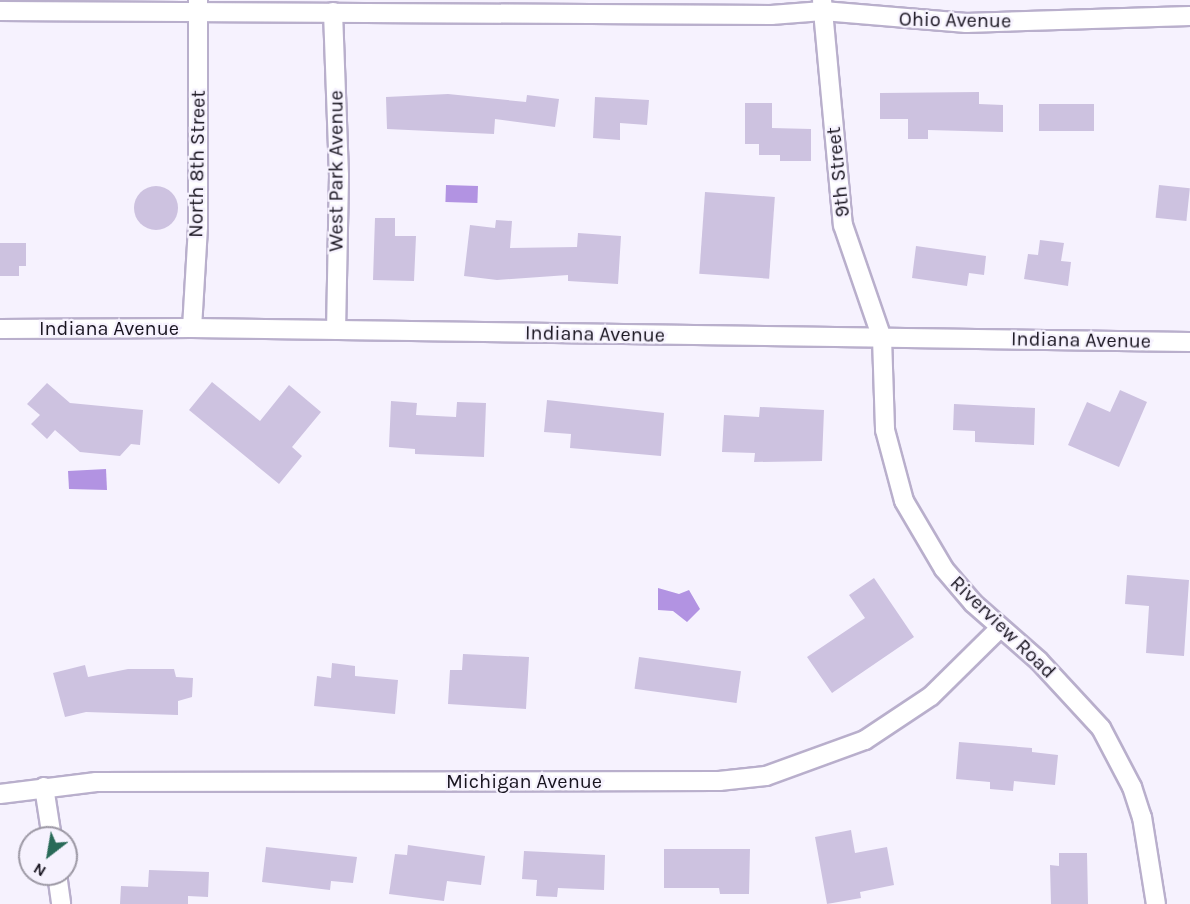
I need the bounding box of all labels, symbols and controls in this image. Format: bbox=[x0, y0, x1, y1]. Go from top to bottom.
street label: Ohio Avenue bbox=[899, 7, 1011, 33]
street label: North 8th Street bbox=[184, 90, 210, 238]
street label: West Park Avenue bbox=[324, 90, 348, 252]
street label: 9th Street bbox=[821, 126, 855, 218]
street label: Indiana Avenue bbox=[39, 316, 179, 340]
street label: Indiana Avenue bbox=[525, 321, 665, 347]
street label: Indiana Avenue bbox=[1011, 327, 1151, 353]
street label: Riverview Road bbox=[945, 571, 1061, 683]
street label: Michigan Avenue bbox=[446, 769, 602, 793]
north arrow bbox=[18, 826, 78, 886]
text: N bbox=[30, 859, 49, 881]

